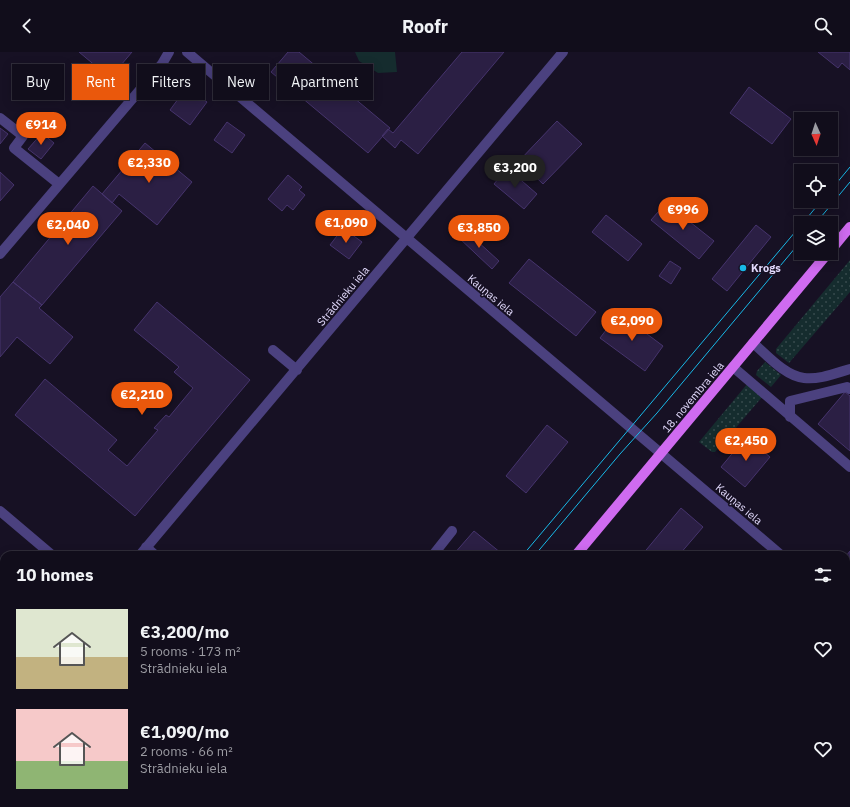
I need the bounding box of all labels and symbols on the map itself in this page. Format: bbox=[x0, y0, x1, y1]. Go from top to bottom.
pin: €914 bbox=[17, 112, 65, 146]
north arrow bbox=[794, 112, 838, 156]
pin: €2,330 bbox=[116, 150, 182, 184]
pin: €3,200 bbox=[482, 155, 548, 189]
pin: €996 bbox=[659, 197, 707, 231]
pin: €1,090 bbox=[313, 210, 379, 244]
pin: €2,040 bbox=[35, 212, 101, 246]
pin: €3,850 bbox=[446, 215, 512, 249]
place label: Krogs bbox=[751, 261, 781, 275]
street label: Strādnieku iela bbox=[314, 263, 372, 329]
marker: Krogs bbox=[738, 263, 748, 273]
street label: Kauņas iela bbox=[465, 271, 517, 319]
pin: €2,090 bbox=[599, 308, 665, 342]
street label: 18. novembra iela bbox=[659, 358, 727, 435]
pin: €2,210 bbox=[109, 382, 175, 416]
pin: €2,450 bbox=[713, 428, 779, 462]
street label: Kauņas iela bbox=[713, 480, 765, 528]

